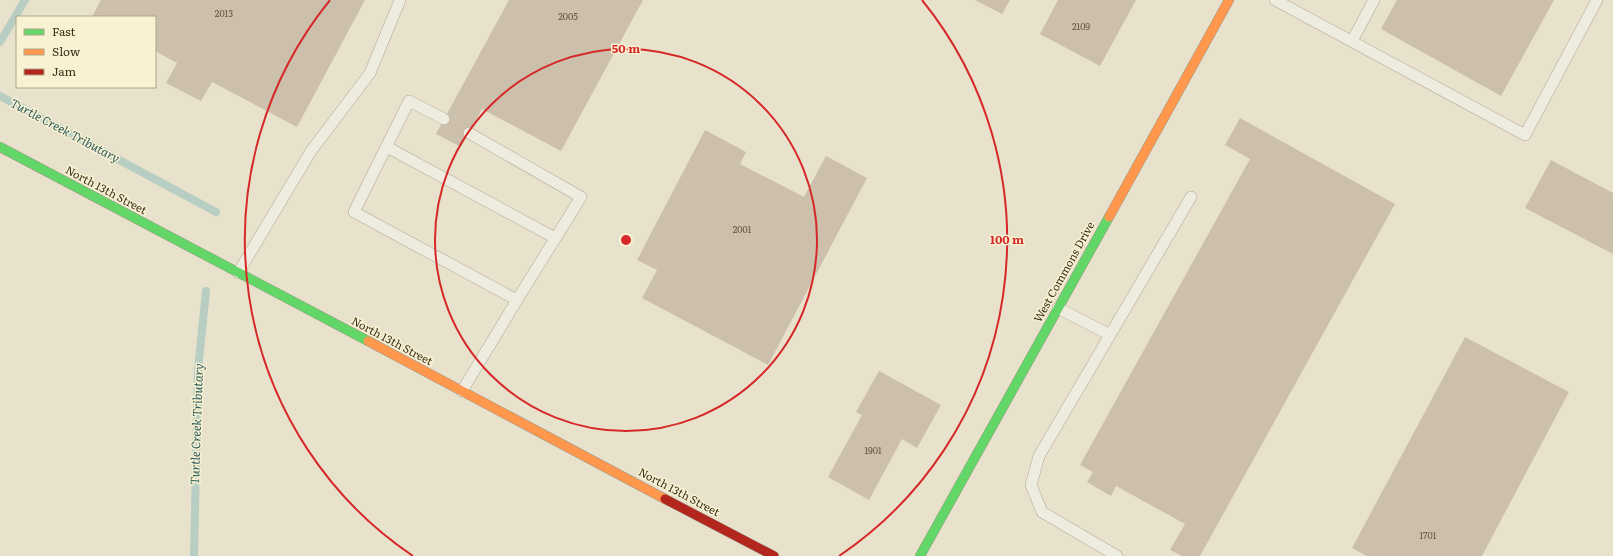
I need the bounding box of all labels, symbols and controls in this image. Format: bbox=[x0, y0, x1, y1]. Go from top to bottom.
house number: 2013 bbox=[215, 6, 233, 20]
house number: 2005 bbox=[558, 9, 578, 23]
legend bbox=[16, 16, 156, 88]
house number: 2109 bbox=[1072, 19, 1090, 33]
text: Fast bbox=[52, 22, 76, 40]
text: 50 m bbox=[612, 39, 640, 57]
text: Slow bbox=[52, 42, 81, 60]
text: Jam bbox=[52, 62, 77, 80]
water label: Turtle Creek Tributary bbox=[8, 94, 123, 167]
street label: North 13th Street bbox=[63, 161, 150, 218]
street label: West Commons Drive bbox=[1029, 218, 1098, 325]
house number: 2001 bbox=[733, 222, 752, 236]
text: 100 m bbox=[990, 230, 1024, 248]
centre of rings bbox=[619, 233, 633, 247]
street label: North 13th Street bbox=[349, 312, 436, 369]
water label: Turtle Creek Tributary bbox=[185, 363, 207, 485]
house number: 1901 bbox=[864, 443, 882, 457]
street label: North 13th Street bbox=[636, 463, 723, 520]
house number: 1701 bbox=[1420, 528, 1437, 542]

